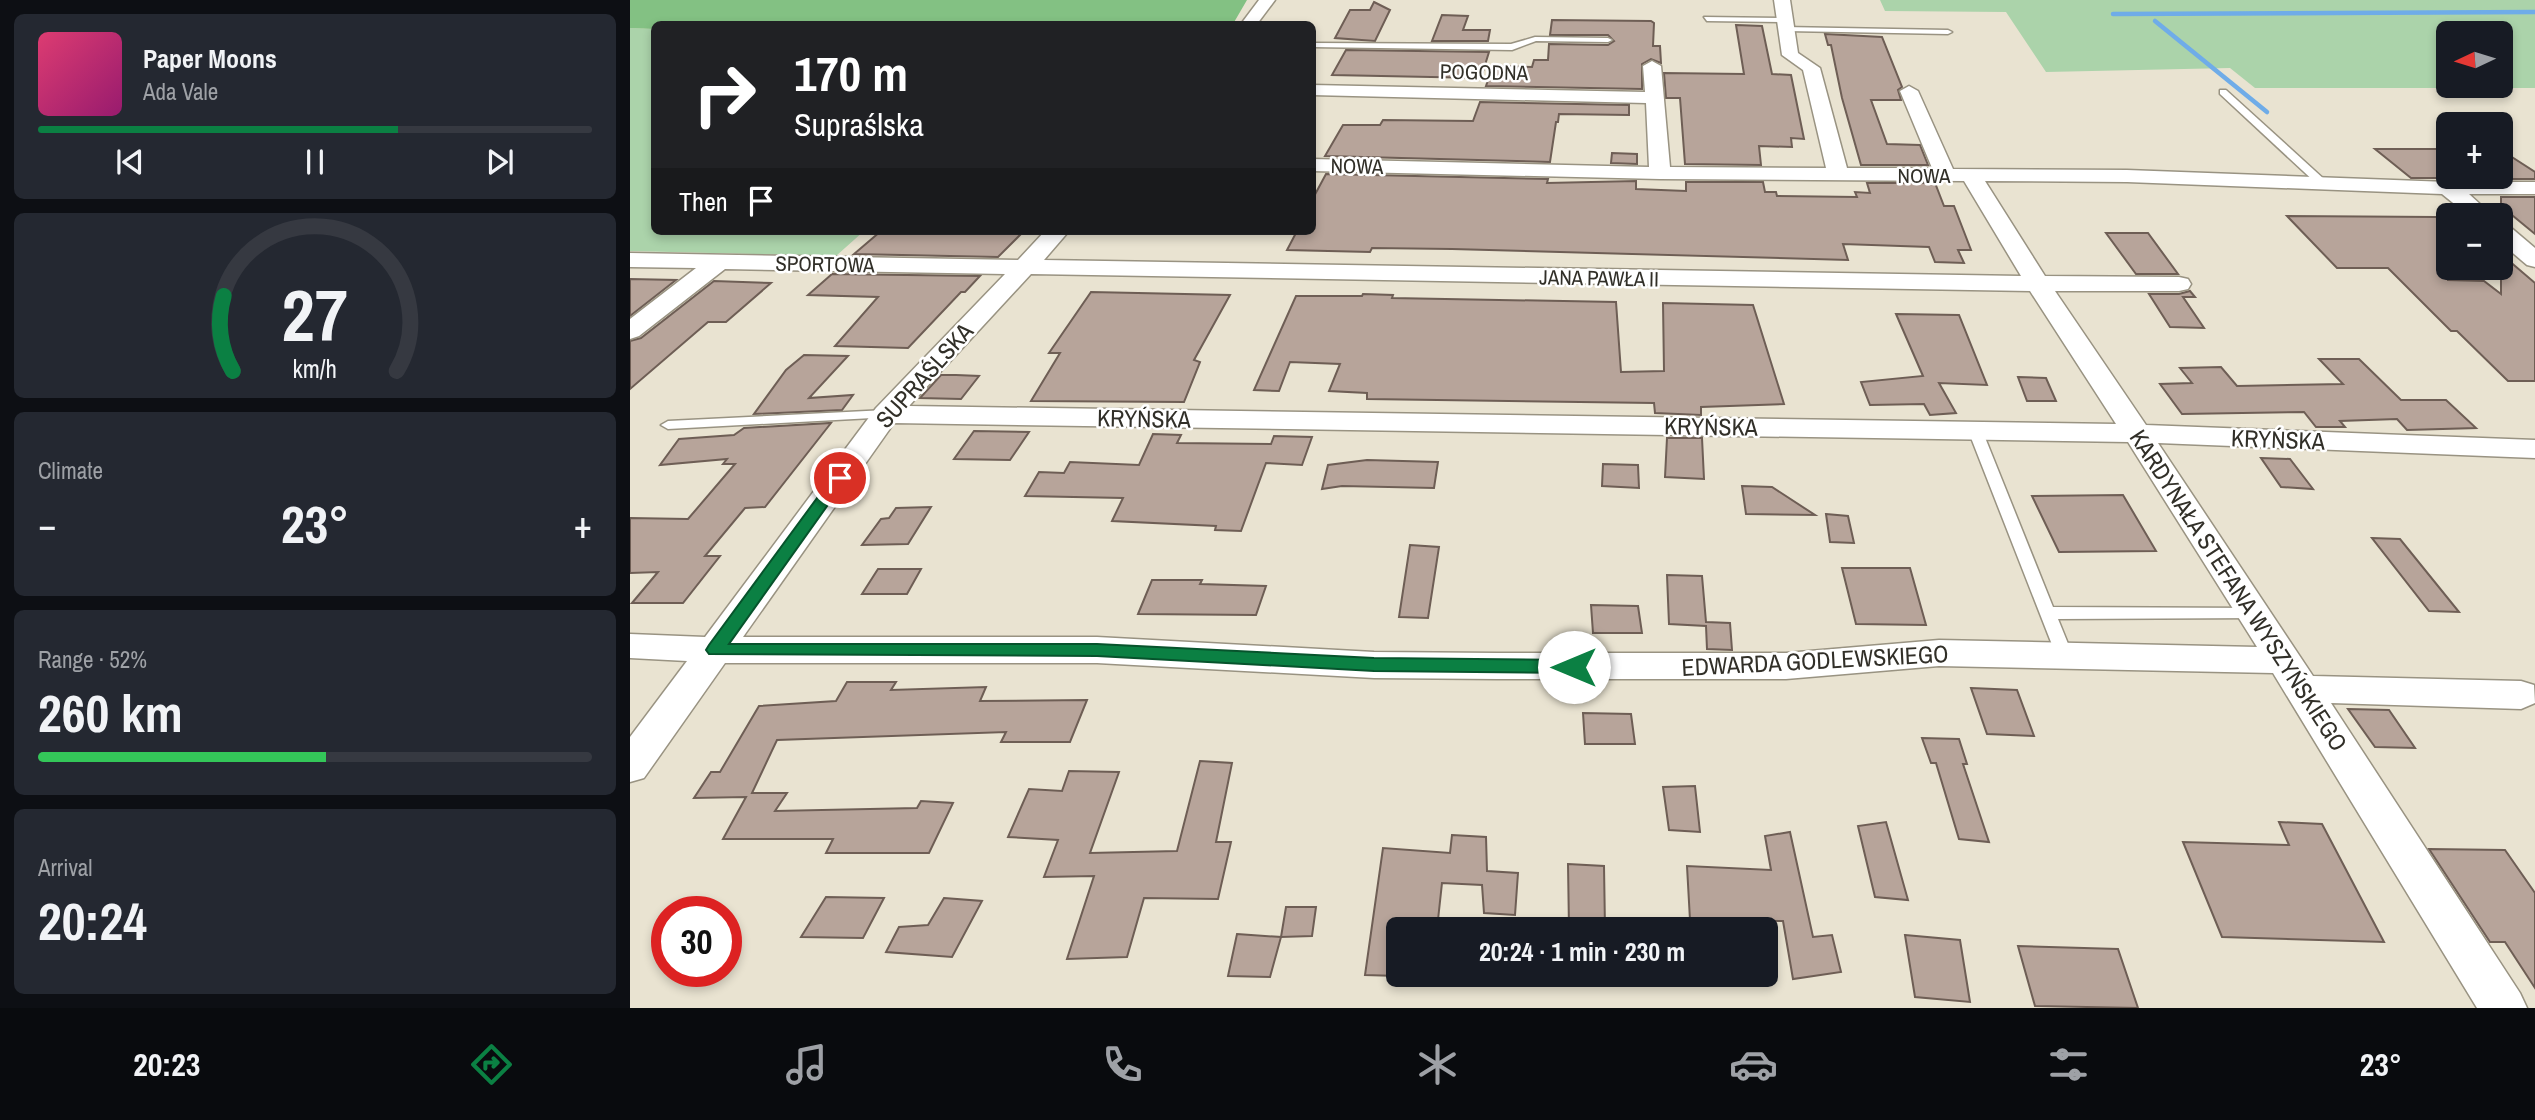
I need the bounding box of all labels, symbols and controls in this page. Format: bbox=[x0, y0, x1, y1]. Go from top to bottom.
north arrow bbox=[2436, 21, 2513, 98]
map controls bbox=[2436, 21, 2513, 280]
text: 170 m bbox=[794, 40, 908, 106]
text: Paper Moons bbox=[143, 41, 277, 76]
icon: right bbox=[679, 49, 770, 140]
street label: POGODNA bbox=[1440, 57, 1529, 87]
text: Ada Vale bbox=[143, 76, 218, 107]
text: Supraślska bbox=[794, 103, 924, 146]
button: + bbox=[2436, 112, 2513, 189]
icon: previous bbox=[111, 143, 149, 181]
icon: pause bbox=[296, 143, 334, 181]
icon: next bbox=[481, 143, 519, 181]
street label: NOWA bbox=[1330, 151, 1384, 181]
street label: NOWA bbox=[1898, 161, 1951, 190]
icon: arrive bbox=[742, 182, 780, 220]
text: Then bbox=[679, 184, 728, 219]
button: − bbox=[2436, 203, 2513, 280]
street label: SPORTOWA bbox=[775, 249, 875, 279]
street label: JANA PAWŁA II bbox=[1539, 262, 1659, 294]
text: 27 bbox=[282, 267, 348, 365]
street label: SUPRAŚLSKA bbox=[868, 315, 980, 434]
text: km/h bbox=[293, 352, 337, 386]
street label: KRYŃSKA bbox=[1097, 401, 1192, 435]
street label: KRYŃSKA bbox=[1664, 409, 1759, 443]
street label: KRYŃSKA bbox=[2231, 421, 2326, 457]
street label: KARDYNAŁA STEFANA WYSZYŃSKIEGO bbox=[2123, 423, 2355, 757]
pin bbox=[810, 448, 870, 508]
text: Climate bbox=[38, 455, 103, 486]
icon: arrive bbox=[821, 459, 859, 497]
text: 23° bbox=[281, 489, 349, 559]
text: − bbox=[38, 499, 56, 550]
text: + bbox=[574, 499, 592, 550]
position arrow bbox=[1537, 630, 1611, 704]
street label: EDWARDA GODLEWSKIEGO bbox=[1681, 637, 1949, 683]
text: Range · 52% bbox=[38, 644, 147, 675]
text: 260 km bbox=[38, 678, 183, 748]
text: Arrival bbox=[38, 852, 93, 883]
text: 20:24 bbox=[38, 886, 147, 956]
speed limit sign: 30 bbox=[651, 896, 742, 987]
text: 20:24 · 1 min · 230 m bbox=[1479, 934, 1685, 969]
icon: directions bbox=[467, 1040, 516, 1089]
icon: music bbox=[782, 1040, 831, 1089]
icon: phone bbox=[1098, 1040, 1147, 1089]
icon: climate bbox=[1413, 1040, 1462, 1089]
icon: car bbox=[1729, 1040, 1778, 1089]
icon: filters bbox=[2044, 1040, 2093, 1089]
text: 20:23 bbox=[133, 1043, 200, 1086]
text: 23° bbox=[2360, 1043, 2402, 1086]

